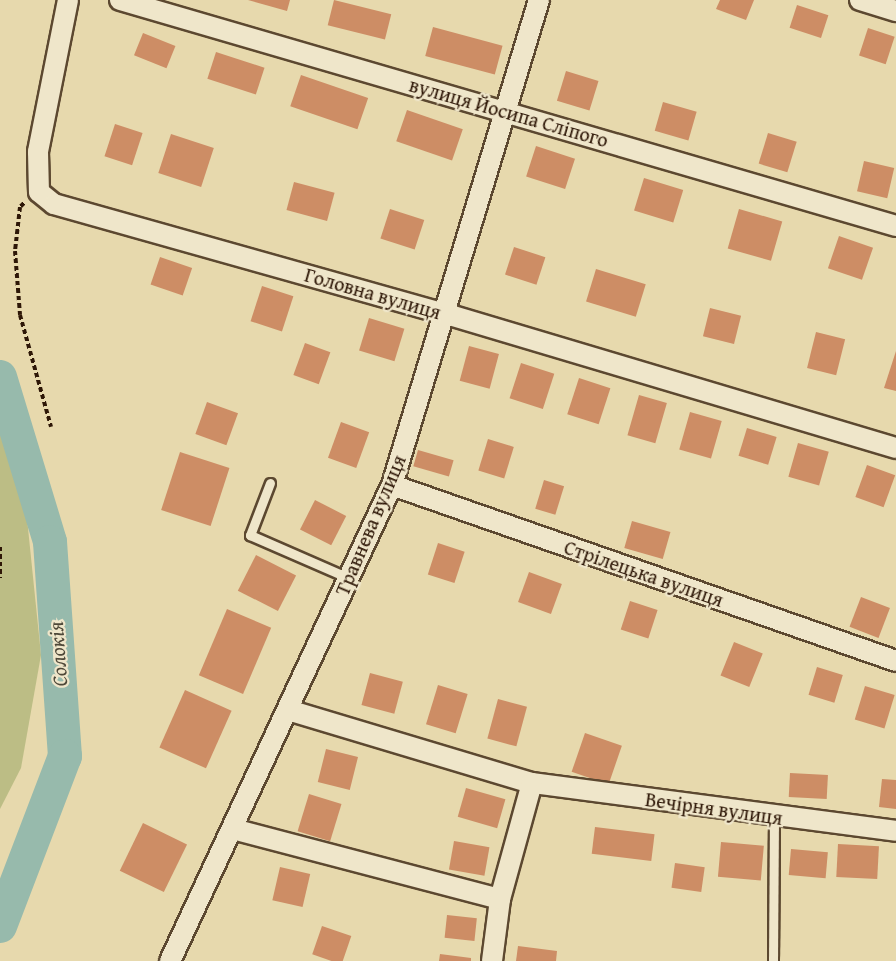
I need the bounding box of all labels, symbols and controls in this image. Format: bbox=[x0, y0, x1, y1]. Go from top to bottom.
street label: вулиця Йосипа Сліпого bbox=[407, 72, 611, 152]
street label: Головна вулиця bbox=[302, 262, 444, 324]
street label: Травнева вулиця bbox=[330, 451, 410, 599]
street label: Стрілецька вулиця bbox=[561, 534, 727, 612]
water label: Солокія bbox=[43, 621, 73, 687]
street label: Вечірня вулиця bbox=[644, 786, 784, 830]

